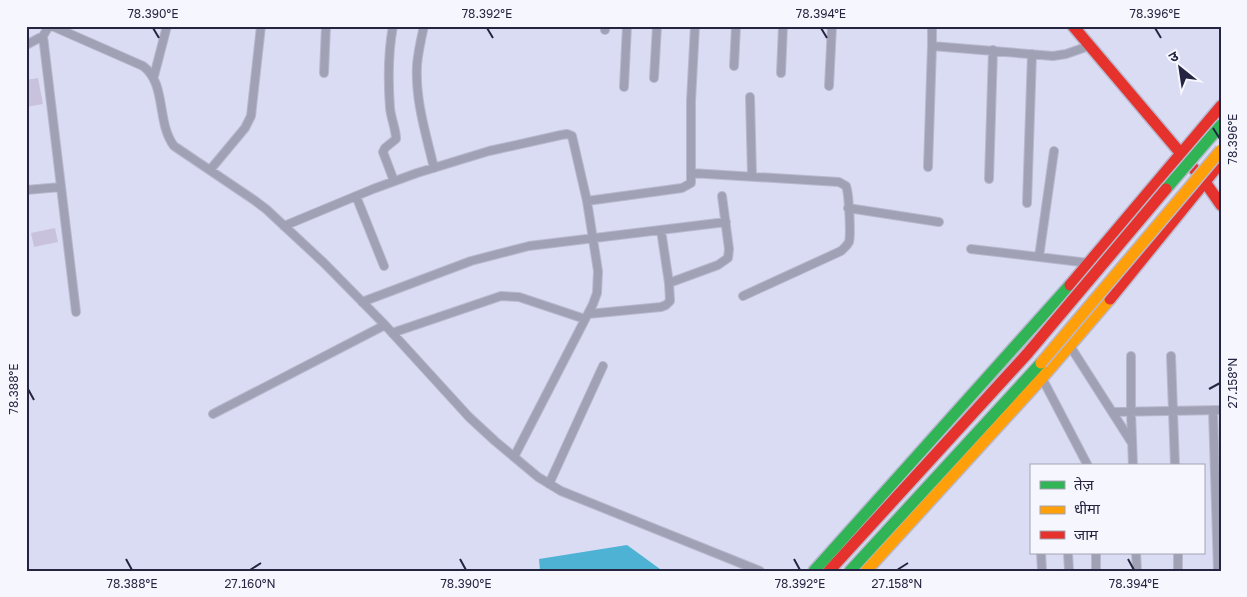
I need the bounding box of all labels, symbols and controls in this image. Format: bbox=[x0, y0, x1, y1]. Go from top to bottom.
text: 78.390°E bbox=[127, 6, 179, 21]
text: 78.392°E bbox=[462, 6, 512, 21]
text: 78.394°E bbox=[796, 6, 846, 21]
text: 78.396°E bbox=[1130, 6, 1180, 21]
north arrow bbox=[1154, 42, 1204, 92]
text: उ bbox=[1165, 46, 1182, 66]
text: 78.396°E bbox=[1225, 114, 1240, 164]
text: 27.158°N bbox=[1225, 358, 1240, 408]
text: 78.388°E bbox=[6, 364, 21, 414]
legend bbox=[1030, 464, 1204, 554]
text: तेज़ bbox=[1074, 475, 1095, 493]
text: धीमा bbox=[1074, 499, 1101, 517]
text: जाम bbox=[1074, 525, 1099, 543]
text: 78.388°E bbox=[107, 576, 157, 591]
text: 27.160°N bbox=[224, 576, 276, 591]
text: 78.390°E bbox=[440, 576, 492, 591]
text: 78.392°E bbox=[775, 576, 825, 591]
text: 27.158°N bbox=[872, 576, 922, 591]
text: 78.394°E bbox=[1109, 576, 1159, 591]

